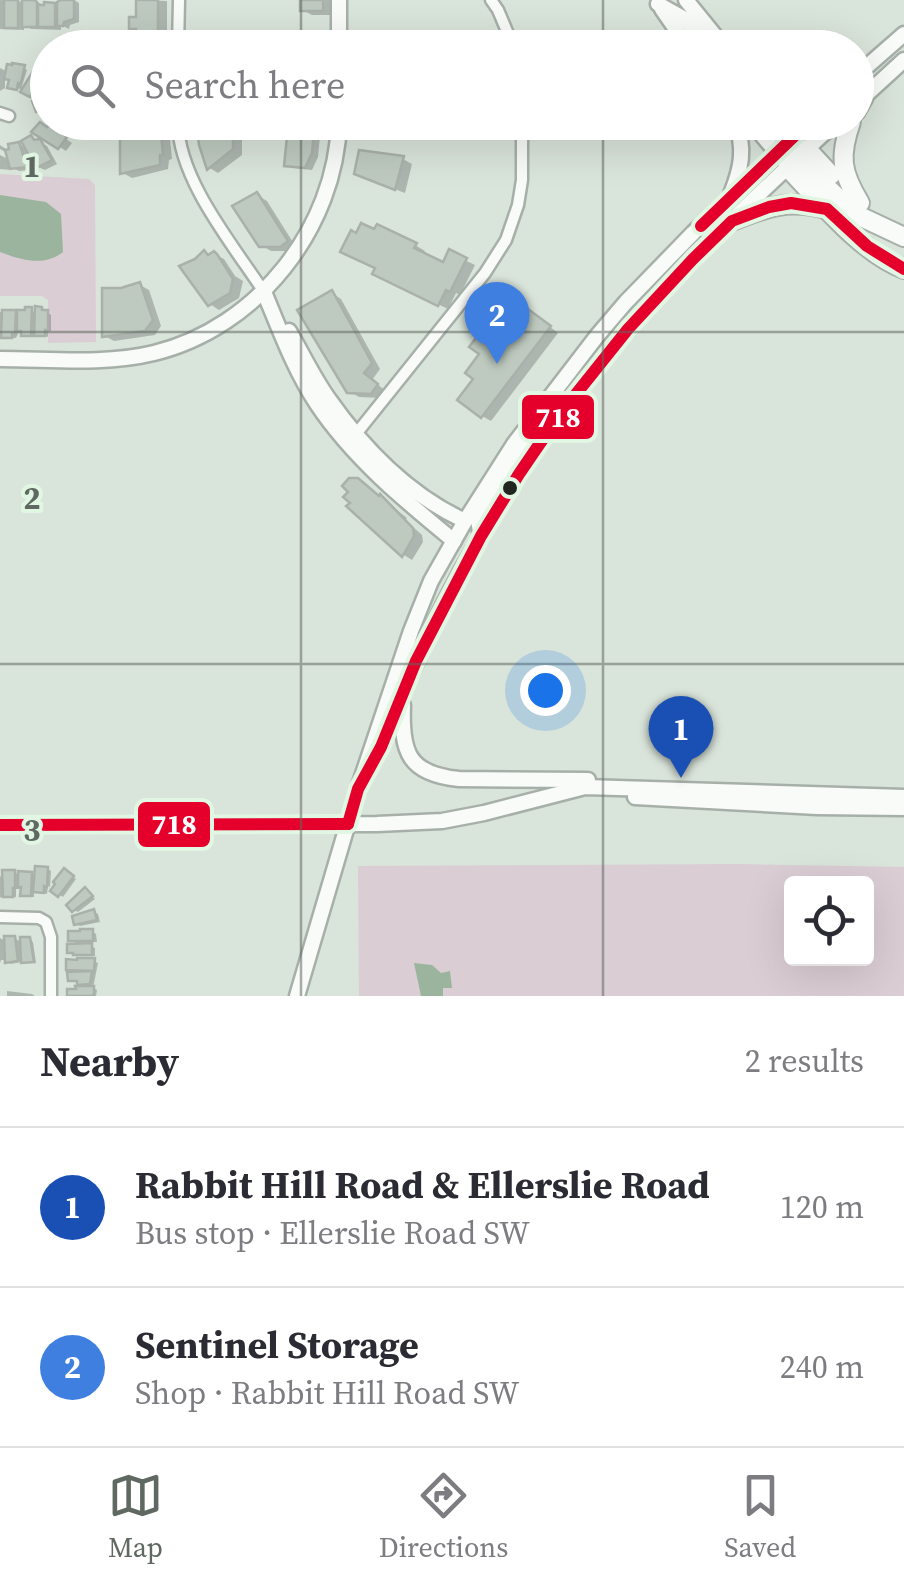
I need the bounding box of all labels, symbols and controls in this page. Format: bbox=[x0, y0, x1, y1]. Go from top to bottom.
search box bbox=[30, 30, 874, 140]
icon: search bbox=[65, 58, 120, 113]
text: Search here bbox=[145, 59, 345, 111]
text: 1 bbox=[23, 144, 41, 188]
pin: 2 bbox=[464, 282, 530, 364]
line badge: 718 bbox=[520, 393, 596, 441]
text: 718 bbox=[535, 398, 581, 436]
text: 2 bbox=[23, 476, 41, 520]
unlabelled marker bbox=[500, 478, 520, 498]
your location bbox=[520, 665, 571, 716]
pin: 1 bbox=[648, 696, 714, 778]
line badge: 718 bbox=[136, 800, 212, 849]
text: 718 bbox=[151, 805, 197, 843]
text: 3 bbox=[23, 808, 41, 852]
map controls bbox=[784, 876, 874, 966]
button: locate bbox=[784, 876, 874, 966]
text: Nearby bbox=[40, 1032, 179, 1090]
text: 2 results bbox=[745, 1039, 864, 1083]
text: Rabbit Hill Road & Ellerslie Road bbox=[135, 1159, 710, 1211]
text: 1 bbox=[64, 1185, 81, 1229]
text: 120 m bbox=[780, 1185, 864, 1229]
text: Bus stop · Ellerslie Road SW bbox=[135, 1211, 530, 1255]
text: Sentinel Storage bbox=[135, 1319, 419, 1371]
text: 2 bbox=[64, 1345, 81, 1389]
text: 240 m bbox=[780, 1345, 864, 1389]
text: Shop · Rabbit Hill Road SW bbox=[135, 1371, 519, 1415]
tab: Map bbox=[108, 1468, 163, 1566]
tab: Directions bbox=[379, 1468, 508, 1566]
tab: Saved bbox=[724, 1468, 796, 1566]

